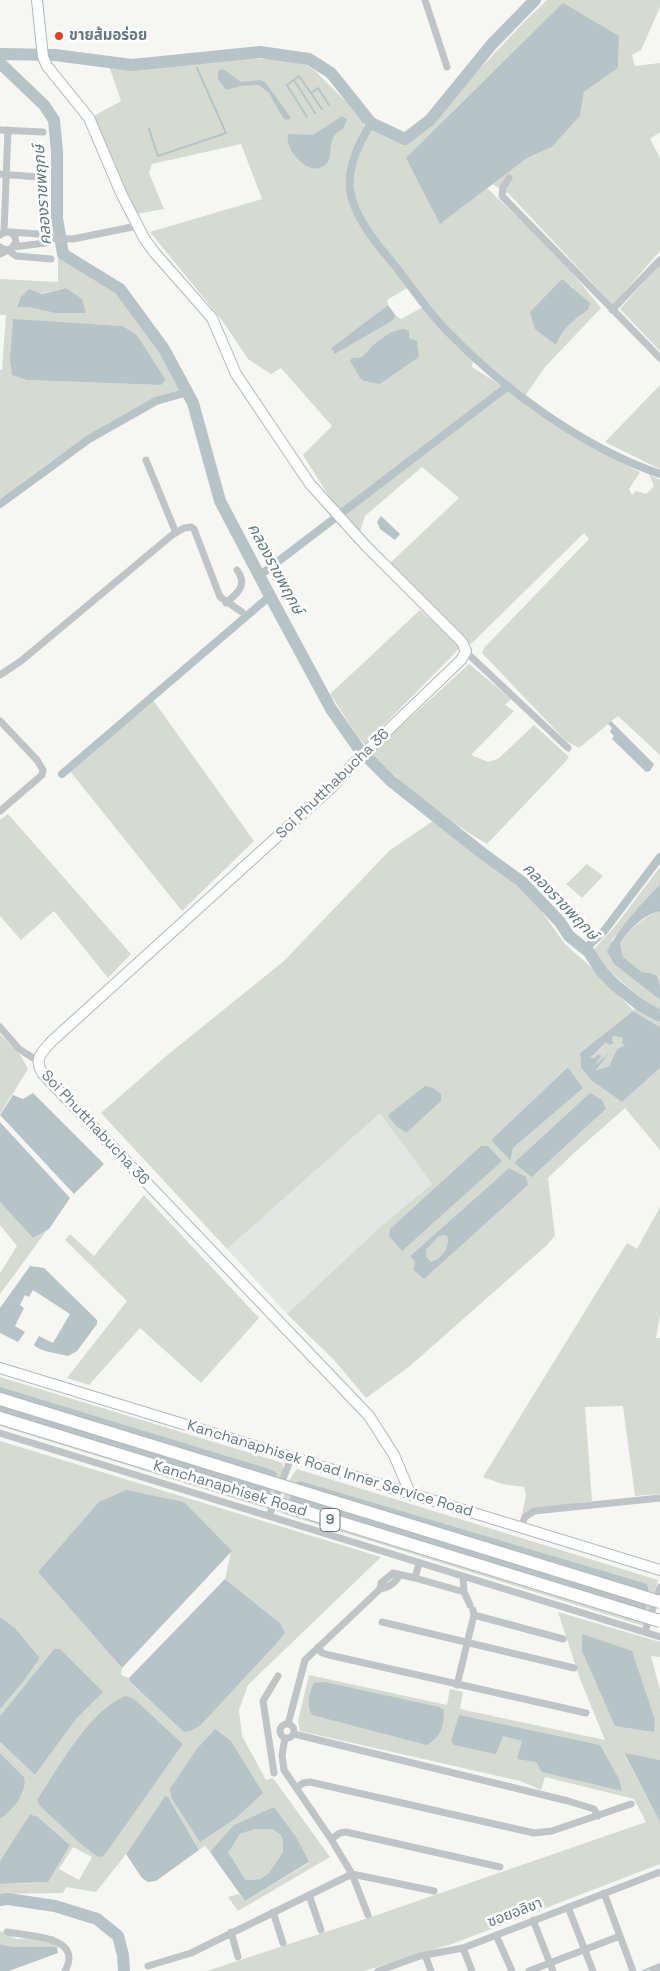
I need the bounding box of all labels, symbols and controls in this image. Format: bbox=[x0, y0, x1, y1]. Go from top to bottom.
place label: ขายส้มอร่อย bbox=[69, 27, 147, 45]
marker: ขายส้มอร่อย bbox=[53, 30, 65, 42]
water label: คลองราชพฤกษ์ bbox=[30, 144, 56, 246]
water label: คลองราชพฤกษ์ bbox=[243, 520, 307, 618]
street label: Soi Phutthabucha 36 bbox=[273, 725, 393, 843]
water label: คลองราชพฤกษ์ bbox=[518, 859, 602, 945]
street label: Soi Phutthabucha 36 bbox=[37, 1067, 153, 1189]
street label: Kanchanaphisek Road Inner Service Road bbox=[185, 1417, 475, 1521]
street label: Kanchanaphisek Road bbox=[151, 1457, 309, 1521]
road number: 9 bbox=[320, 1508, 340, 1532]
street label: ซอยอลิชา bbox=[485, 1894, 545, 1932]

